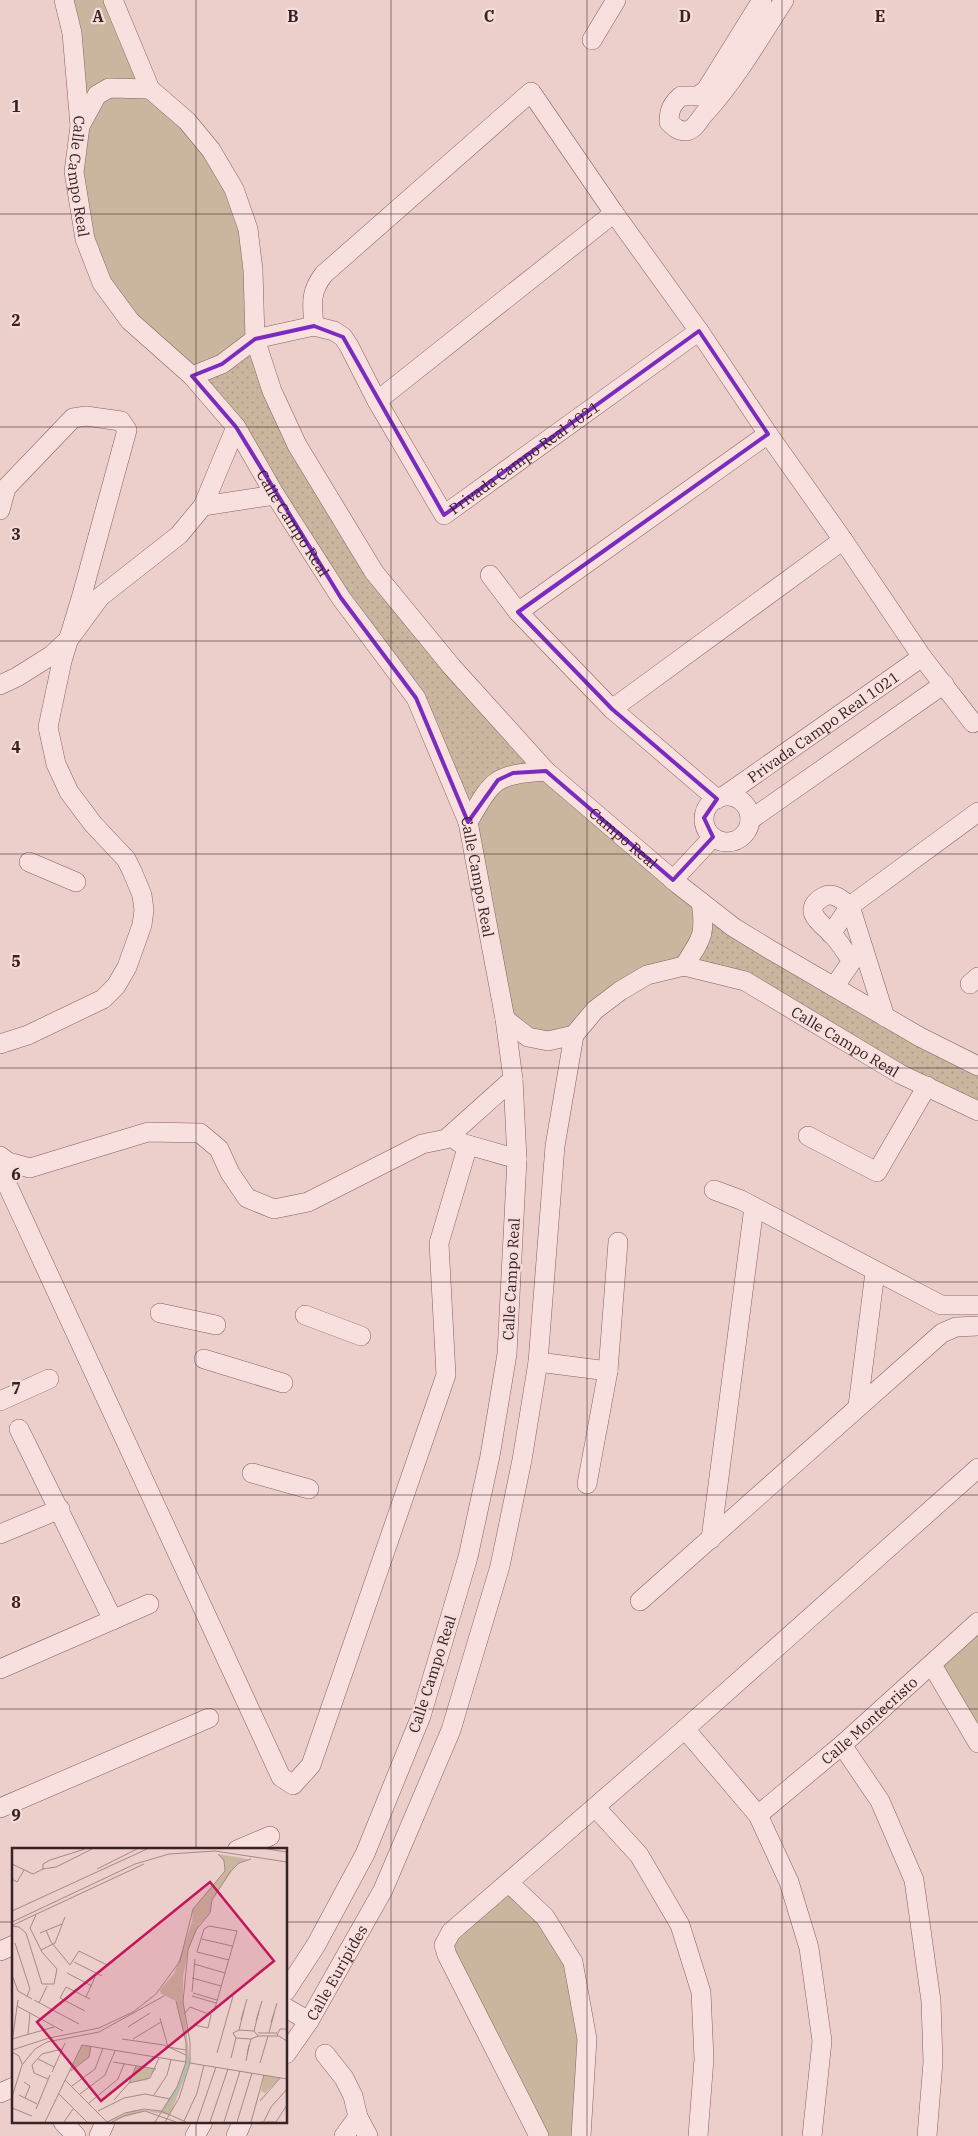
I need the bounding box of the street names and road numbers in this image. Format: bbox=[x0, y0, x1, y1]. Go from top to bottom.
street label: Calle Campo Real bbox=[64, 115, 94, 238]
street label: Privada Campo Real 1021 bbox=[445, 397, 603, 518]
street label: Calle Campo Real bbox=[253, 466, 334, 580]
street label: Privada Campo Real 1021 bbox=[743, 667, 903, 786]
street label: Campo Real bbox=[586, 803, 662, 872]
street label: Calle Campo Real bbox=[457, 813, 499, 939]
street label: Calle Campo Real bbox=[788, 1002, 903, 1081]
street label: Calle Campo Real bbox=[498, 1217, 524, 1341]
street label: Calle Campo Real bbox=[404, 1613, 460, 1735]
street label: Calle Montecristo bbox=[817, 1672, 921, 1768]
street label: Calle Eurípides bbox=[302, 1921, 371, 2024]

